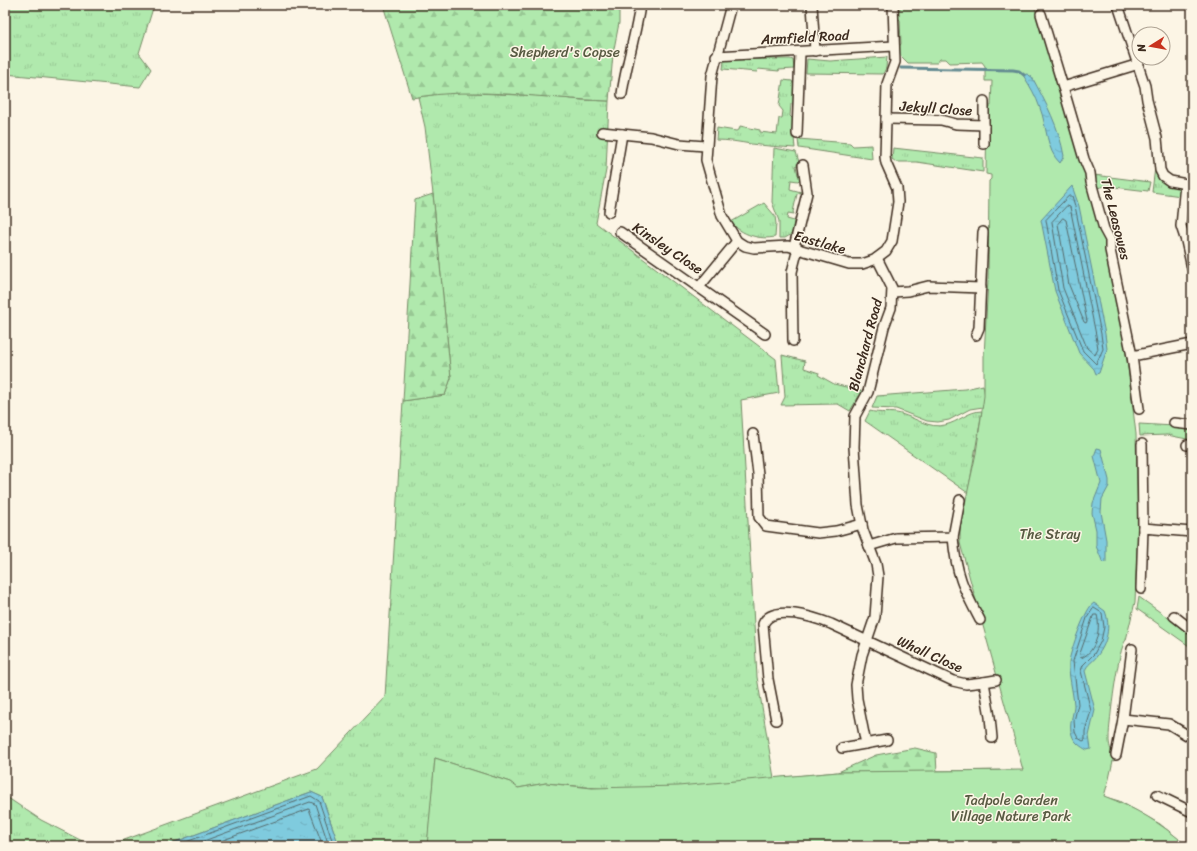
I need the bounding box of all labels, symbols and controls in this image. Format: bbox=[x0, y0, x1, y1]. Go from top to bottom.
street label: Armfield Road bbox=[759, 23, 851, 52]
north arrow bbox=[1131, 26, 1171, 66]
park label: Shepherd's Copse bbox=[510, 40, 620, 65]
text: N bbox=[1132, 42, 1152, 54]
street label: Jekyll Close bbox=[898, 93, 973, 124]
street label: The Leasowes bbox=[1093, 176, 1138, 263]
street label: Kinsley Close bbox=[627, 215, 708, 281]
street label: Eastlake bbox=[791, 223, 849, 262]
street label: Blanchard Road bbox=[841, 294, 890, 394]
park label: The Stray bbox=[1020, 522, 1081, 547]
street label: Whall Close bbox=[893, 629, 967, 680]
park label: Tadpole Garden Village Nature Park bbox=[951, 788, 1071, 829]

